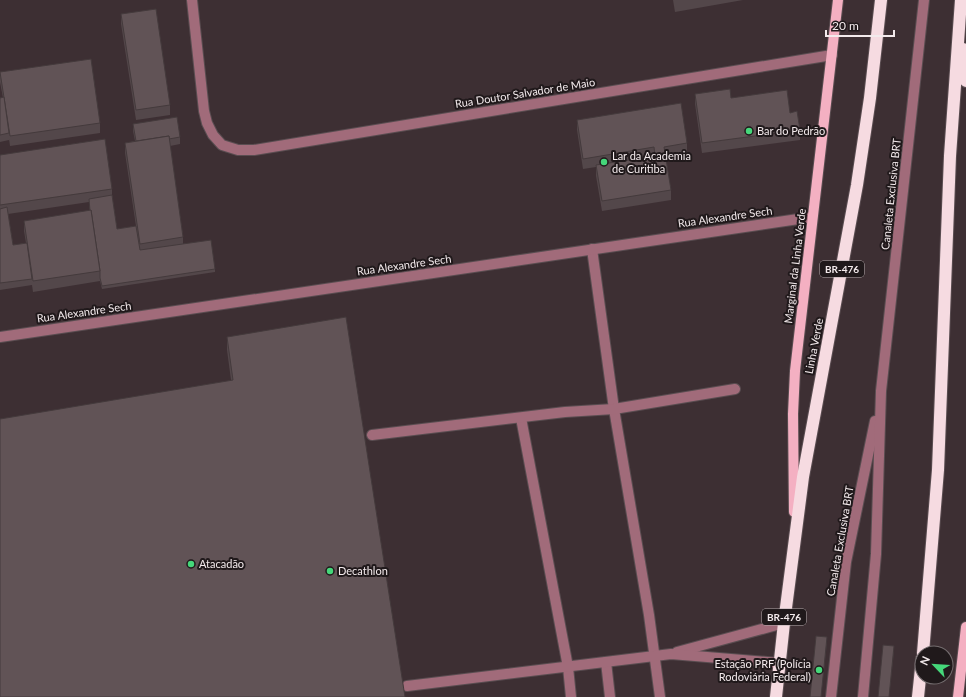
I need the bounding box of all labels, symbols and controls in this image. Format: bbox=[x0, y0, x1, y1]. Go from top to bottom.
scale bar bbox=[826, 12, 894, 38]
text: 20 m bbox=[832, 18, 859, 33]
street label: Rua Doutor Salvador de Maio bbox=[454, 75, 596, 110]
place label: Bar do Pedrão bbox=[757, 124, 825, 137]
marker: Bar do Pedrão bbox=[744, 126, 754, 136]
street label: Canaleta Exclusiva BRT bbox=[878, 137, 903, 250]
place label: Lar da Academia de Curitiba bbox=[612, 149, 691, 175]
marker: Lar da Academia de Curitiba bbox=[599, 157, 609, 167]
street label: Rua Alexandre Sech bbox=[677, 203, 773, 230]
street label: Marginal da Linha Verde bbox=[781, 207, 808, 324]
street label: Rua Alexandre Sech bbox=[356, 251, 452, 278]
road number: BR-476 bbox=[820, 261, 864, 277]
street label: Rua Alexandre Sech bbox=[36, 298, 132, 325]
street label: Linha Verde bbox=[802, 317, 825, 375]
street label: Canaleta Exclusiva BRT bbox=[823, 484, 856, 597]
place label: Atacadão bbox=[199, 557, 244, 570]
marker: Atacadão bbox=[186, 559, 196, 569]
place label: Decathlon bbox=[338, 564, 388, 577]
marker: Decathlon bbox=[325, 566, 335, 576]
road number: BR-476 bbox=[762, 609, 806, 625]
north arrow bbox=[914, 645, 954, 685]
text: N bbox=[917, 654, 932, 667]
place label: Estação PRF (Polícia Rodoviária Federal) bbox=[714, 657, 811, 683]
marker: Estação PRF (Polícia Rodoviária Federal) bbox=[814, 665, 824, 675]

